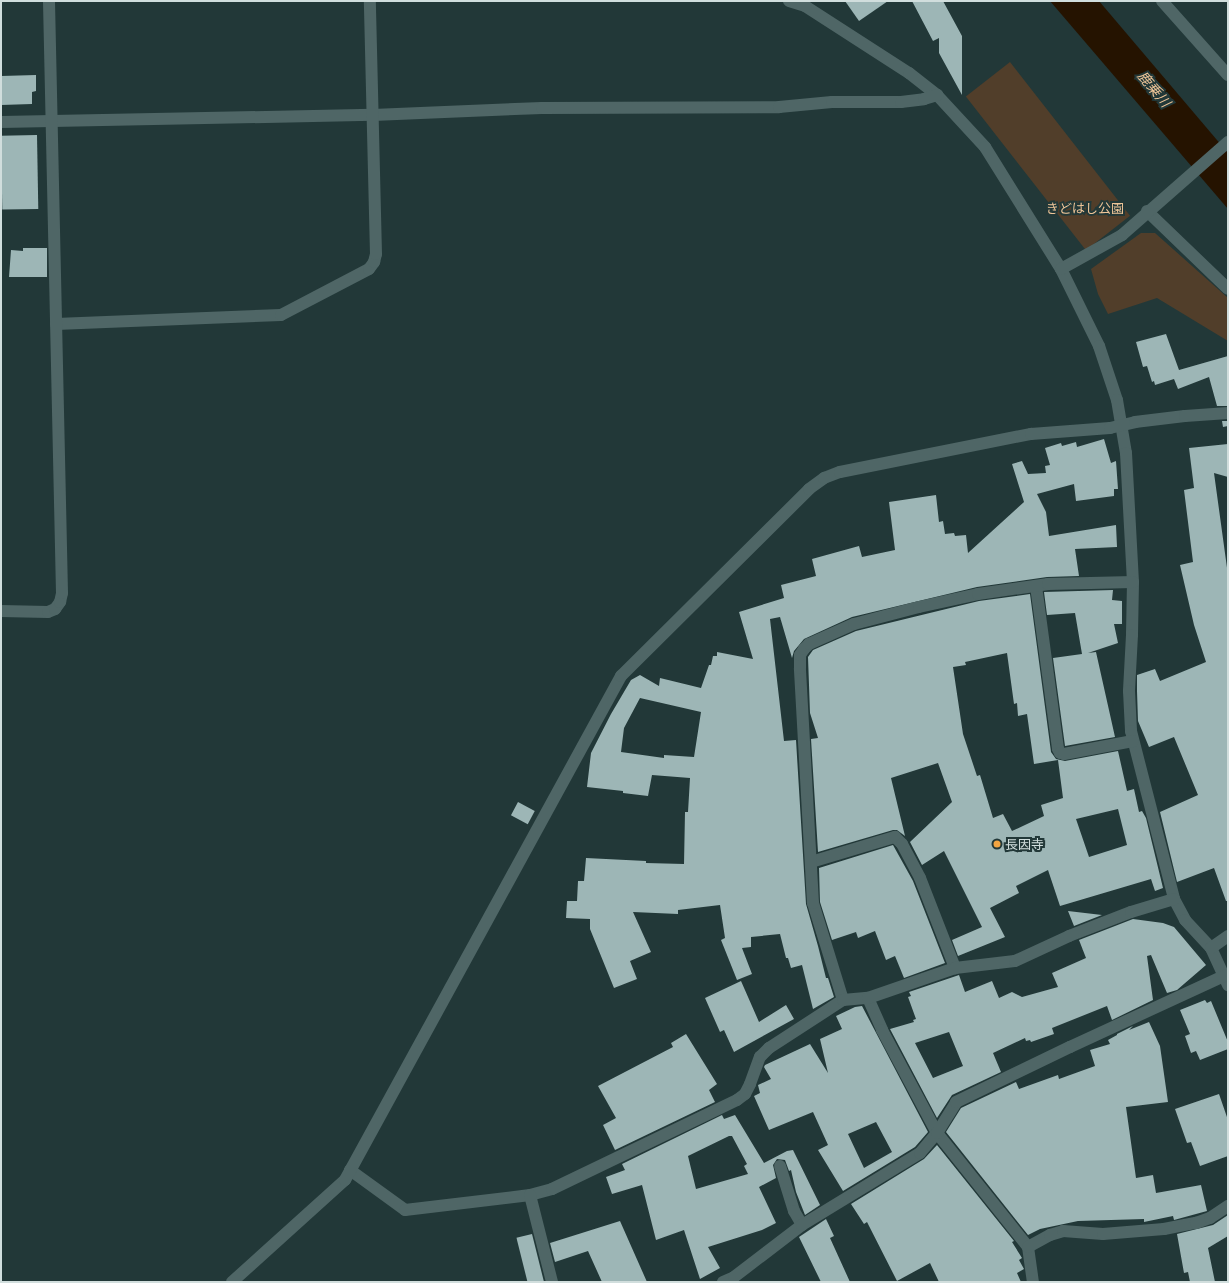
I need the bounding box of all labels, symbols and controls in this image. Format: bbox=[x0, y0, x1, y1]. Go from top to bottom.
water label: 鹿乗川 bbox=[1134, 68, 1174, 110]
park label: きどはし公園 bbox=[1046, 200, 1124, 216]
place label: 長因寺 bbox=[1005, 836, 1044, 852]
marker: 長因寺 bbox=[992, 839, 1002, 849]

